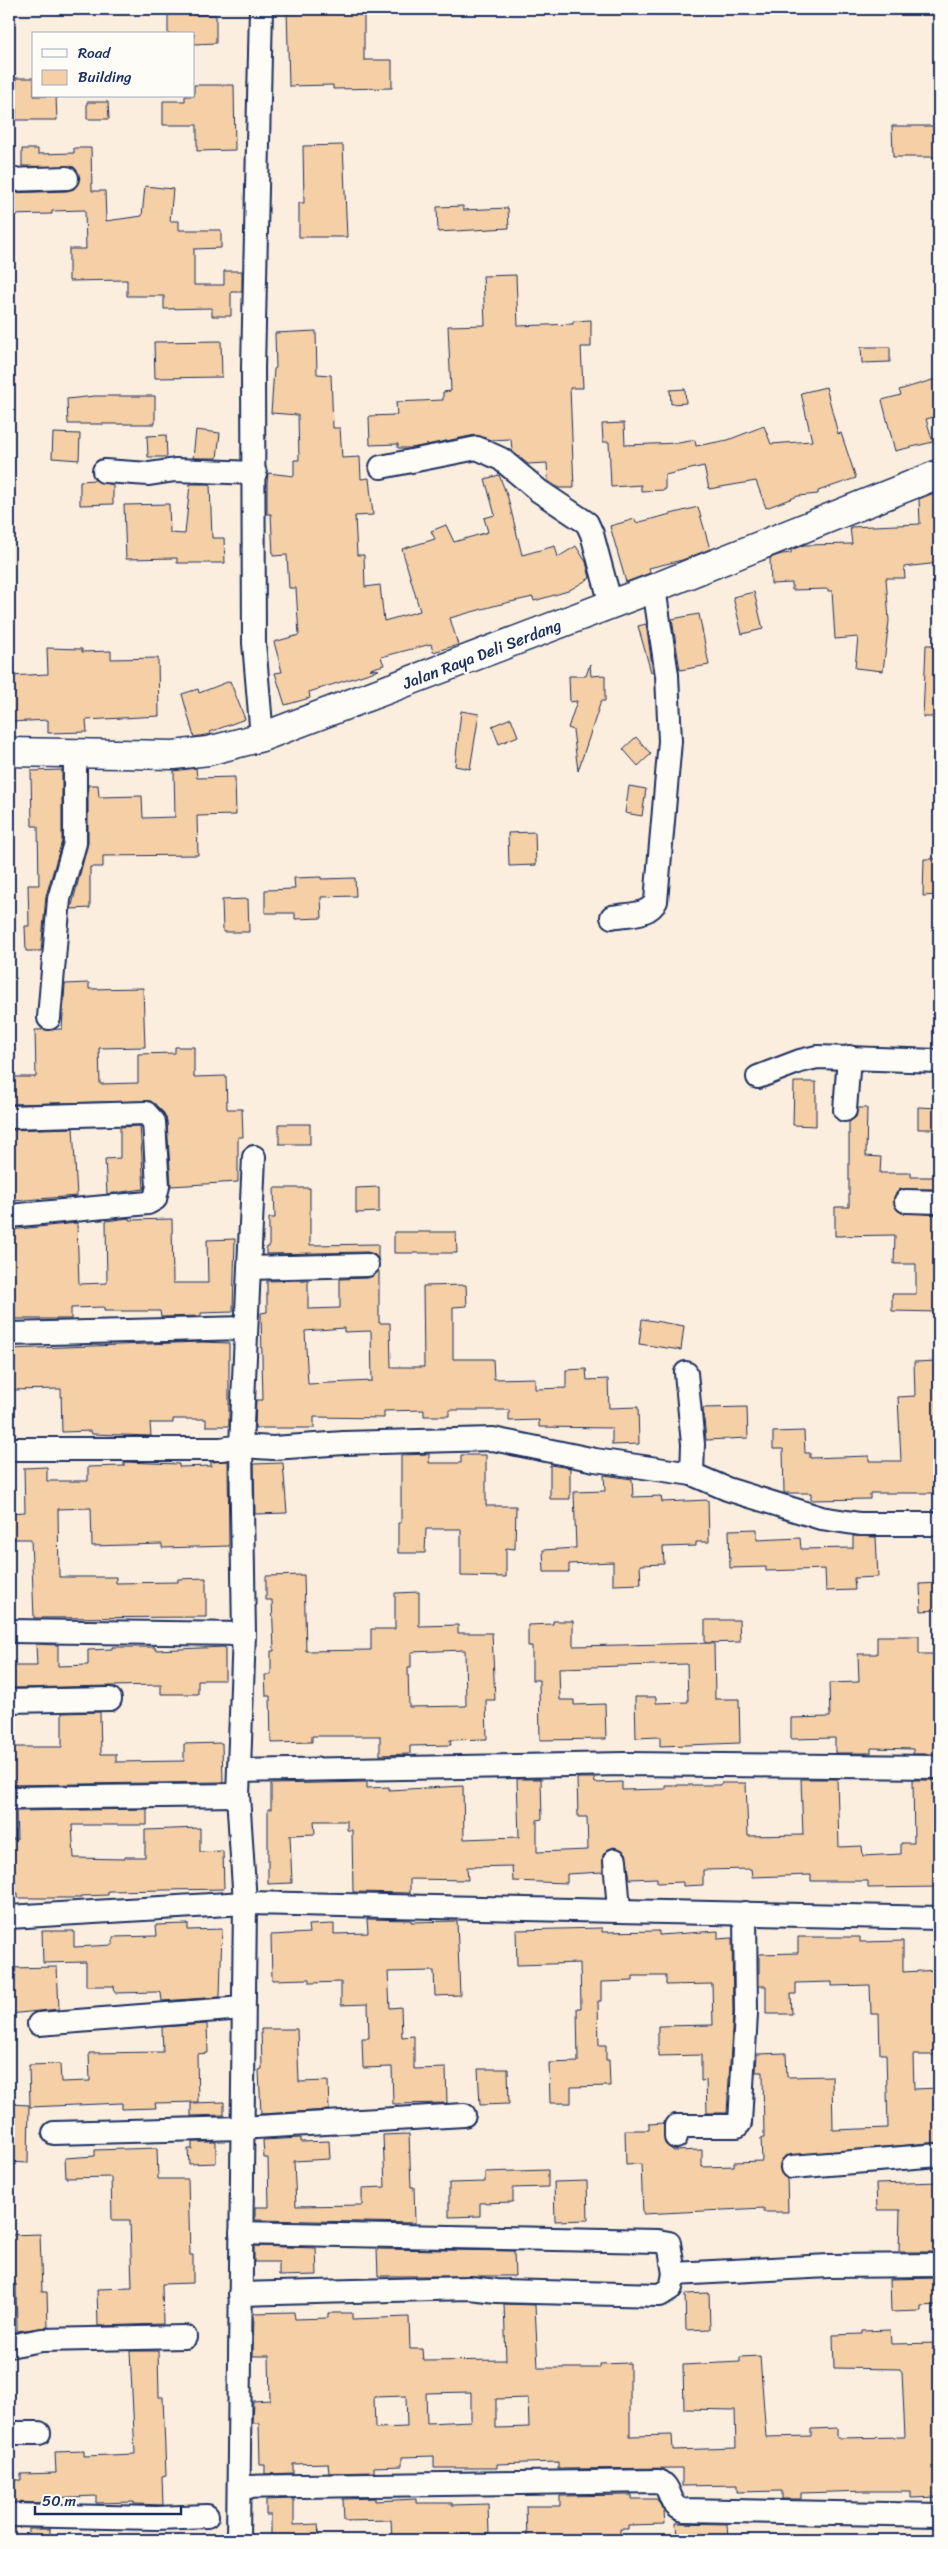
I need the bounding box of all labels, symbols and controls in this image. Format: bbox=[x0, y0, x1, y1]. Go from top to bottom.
legend bbox=[32, 32, 195, 98]
text: Road bbox=[78, 40, 111, 66]
text: Building bbox=[78, 64, 132, 90]
street label: Jalan Raya Deli Serdang bbox=[397, 610, 566, 698]
scale bar bbox=[35, 2484, 181, 2516]
text: 50 m bbox=[42, 2488, 77, 2514]

